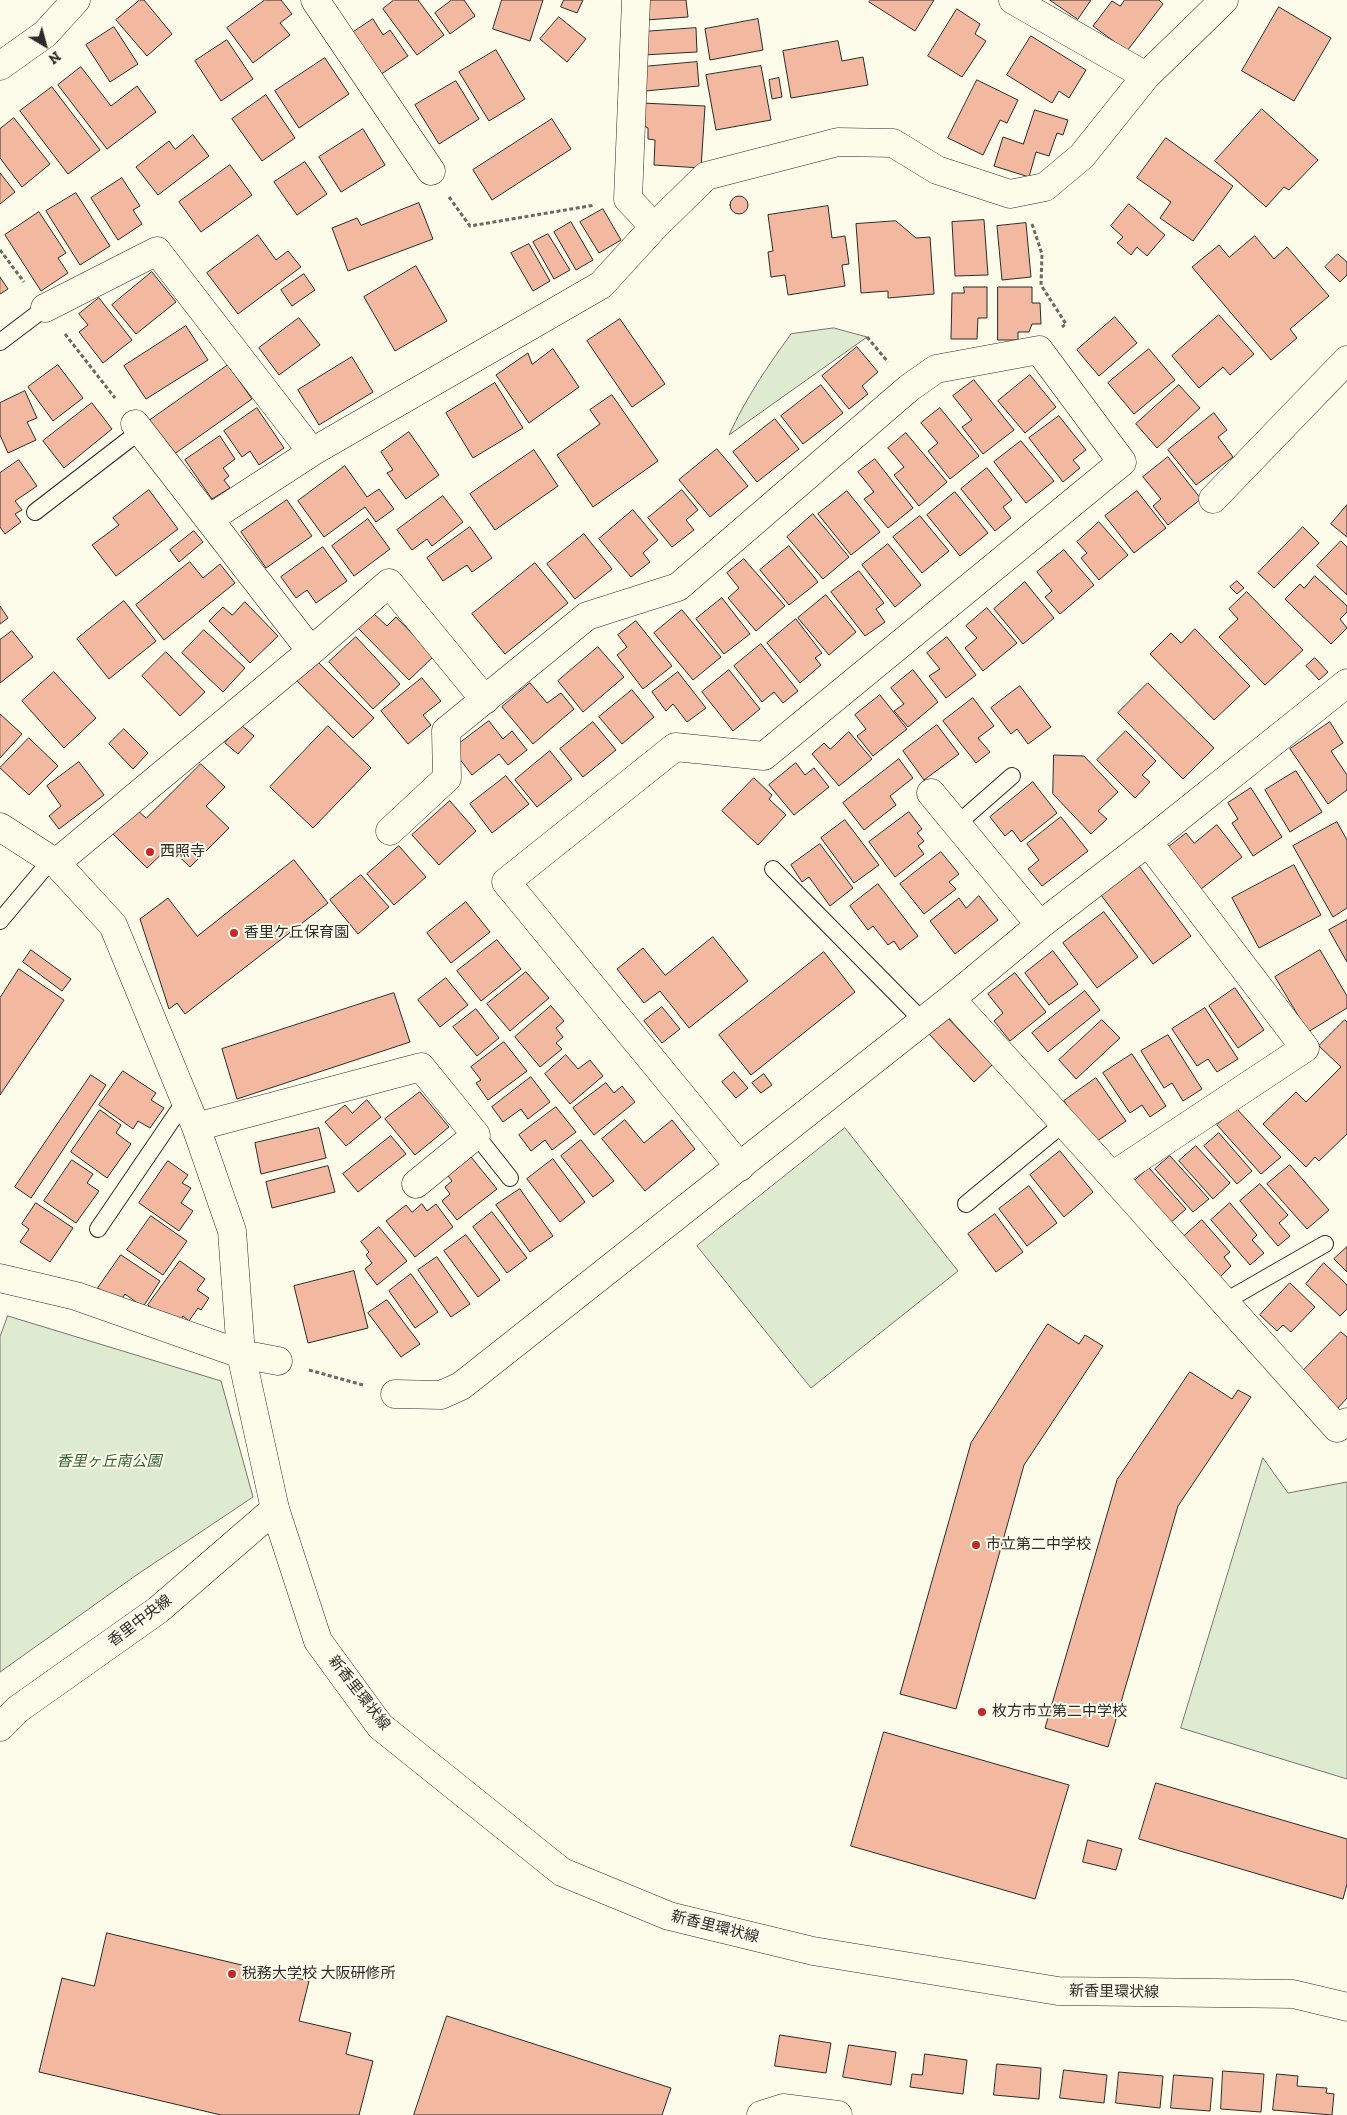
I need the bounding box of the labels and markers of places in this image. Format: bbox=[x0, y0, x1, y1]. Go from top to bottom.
place label: 西照寺 bbox=[160, 843, 205, 861]
marker: 西照寺 bbox=[144, 846, 156, 858]
place label: 香里ケ丘保育園 bbox=[244, 924, 349, 942]
marker: 香里ケ丘保育園 bbox=[228, 927, 240, 939]
place label: 市立第二中学校 bbox=[986, 1536, 1091, 1554]
marker: 市立第二中学校 bbox=[970, 1539, 982, 1551]
place label: 枚方市立第二中学校 bbox=[992, 1703, 1127, 1721]
marker: 枚方市立第二中学校 bbox=[976, 1706, 988, 1718]
place label: 税務大学校 大阪研修所 bbox=[242, 1965, 395, 1983]
marker: 税務大学校 大阪研修所 bbox=[226, 1968, 238, 1980]

